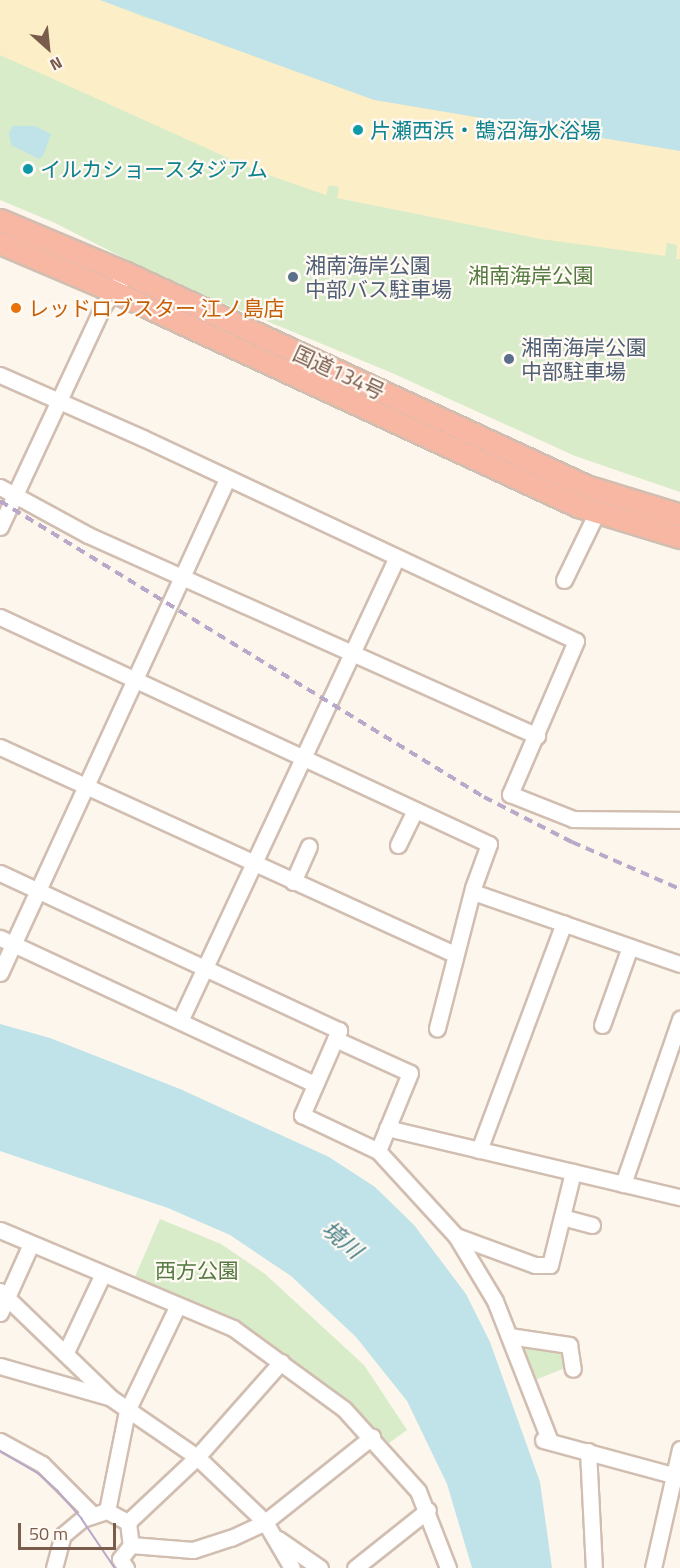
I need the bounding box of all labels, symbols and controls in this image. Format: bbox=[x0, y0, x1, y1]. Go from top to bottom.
north arrow bbox=[18, 18, 78, 78]
text: N bbox=[46, 51, 67, 77]
place label: 片瀬西浜・鵠沼海水浴場 bbox=[370, 117, 601, 143]
marker: 片瀬西浜・鵠沼海水浴場 bbox=[351, 123, 365, 137]
place label: イルカショースタジアム bbox=[40, 156, 271, 182]
marker: イルカショースタジアム bbox=[21, 162, 35, 176]
place label: 湘南海岸公園 中部バス駐車場 bbox=[305, 252, 452, 302]
park label: 湘南海岸公園 bbox=[468, 262, 594, 288]
marker: 湘南海岸公園 中部バス駐車場 bbox=[286, 270, 300, 284]
place label: レッドロブスター 江ノ島店 bbox=[28, 295, 285, 321]
marker: レッドロブスター 江ノ島店 bbox=[9, 301, 23, 315]
place label: 湘南海岸公園 中部駐車場 bbox=[521, 334, 647, 384]
street label: 国道134号 bbox=[289, 340, 389, 404]
marker: 湘南海岸公園 中部駐車場 bbox=[502, 352, 516, 366]
water label: 境川 bbox=[317, 1216, 367, 1264]
park label: 西方公園 bbox=[155, 1257, 239, 1283]
scale bar bbox=[21, 1511, 118, 1549]
text: 50 m bbox=[29, 1520, 68, 1547]

